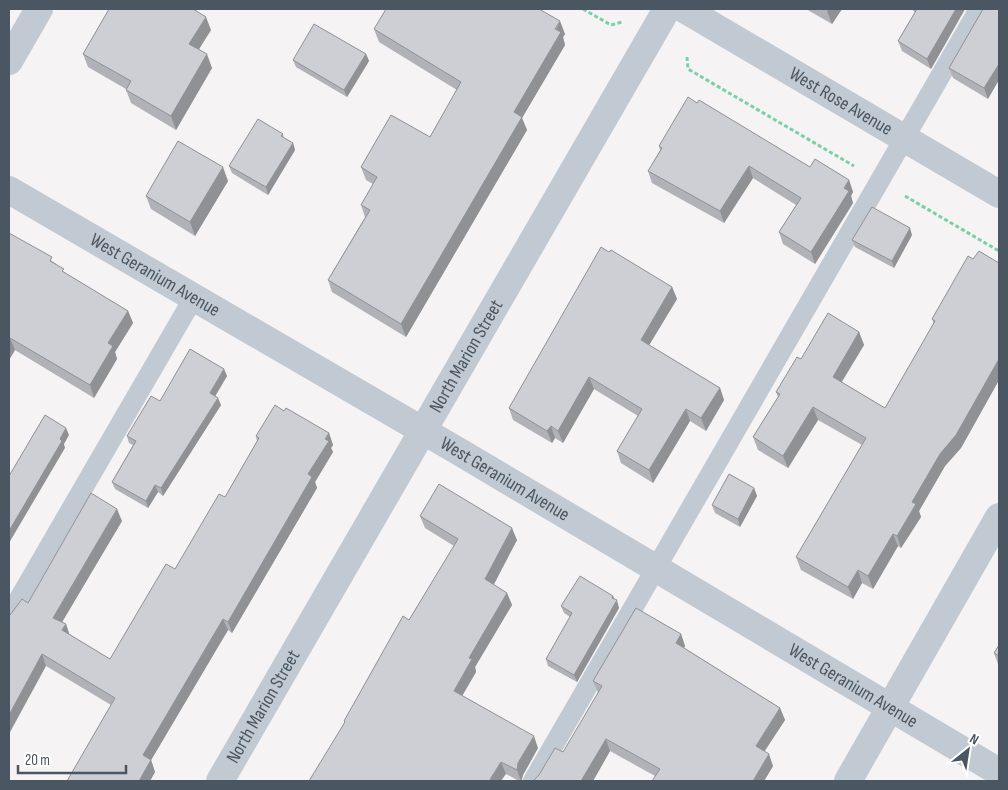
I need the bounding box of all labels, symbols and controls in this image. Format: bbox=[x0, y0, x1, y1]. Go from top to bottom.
street label: West Rose Avenue bbox=[785, 62, 897, 140]
street label: West Geranium Avenue bbox=[86, 228, 224, 322]
street label: North Marion Street bbox=[424, 295, 508, 417]
street label: West Geranium Avenue bbox=[436, 432, 574, 526]
street label: West Geranium Avenue bbox=[785, 638, 922, 733]
street label: North Marion Street bbox=[221, 646, 305, 767]
north arrow bbox=[943, 725, 993, 775]
text: N bbox=[967, 730, 982, 748]
scale bar bbox=[18, 742, 125, 774]
text: 20 m bbox=[25, 751, 50, 770]

